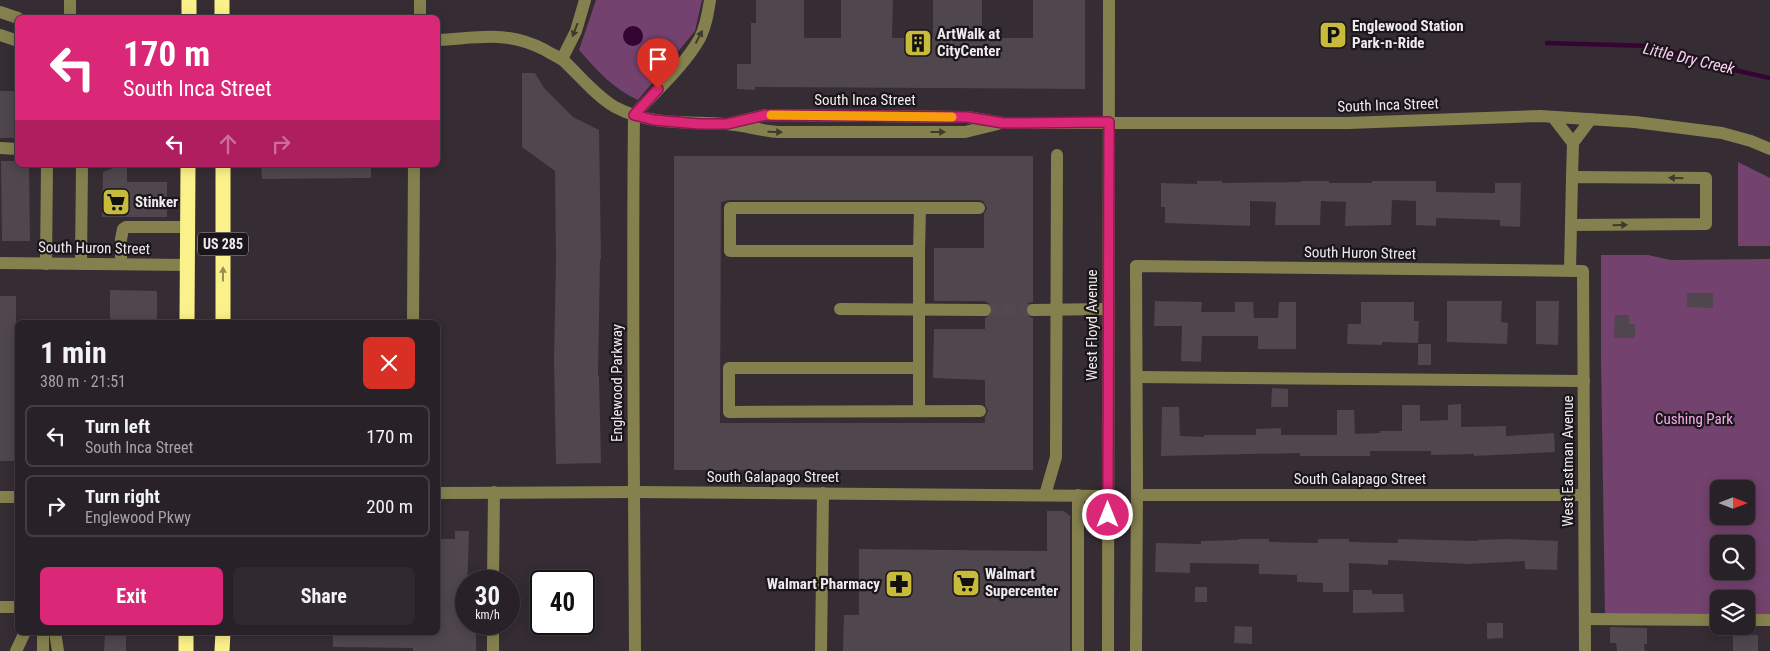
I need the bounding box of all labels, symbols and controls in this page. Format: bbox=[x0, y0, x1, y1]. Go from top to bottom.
place label: Englewood Station Park-n-Ride bbox=[1352, 17, 1464, 52]
parking icon: Englewood Station Park-n-Ride bbox=[1318, 20, 1348, 50]
one-way arrow bbox=[571, 23, 578, 38]
place label: ArtWalk at CityCenter bbox=[937, 25, 1000, 60]
building icon: ArtWalk at CityCenter bbox=[903, 28, 933, 58]
one-way arrow bbox=[695, 30, 703, 45]
text: 170 m bbox=[123, 34, 210, 75]
icon: left bbox=[40, 35, 105, 100]
pin bbox=[637, 38, 679, 89]
water label: Little Dry Creek bbox=[1641, 39, 1737, 78]
icon: arrive bbox=[644, 45, 672, 73]
text: South Inca Street bbox=[123, 76, 272, 101]
street label: South Inca Street bbox=[814, 91, 916, 109]
street label: South Inca Street bbox=[1337, 94, 1439, 116]
one-way arrow bbox=[767, 128, 783, 136]
one-way arrow bbox=[930, 128, 946, 136]
icon: left bbox=[161, 130, 189, 158]
icon: ahead bbox=[214, 130, 242, 158]
icon: right bbox=[267, 130, 295, 158]
one-way arrow bbox=[1667, 174, 1683, 182]
supermarket icon: Stinker bbox=[101, 187, 131, 217]
place label: Stinker bbox=[135, 193, 178, 211]
one-way arrow bbox=[1612, 220, 1628, 228]
road number: US 285 bbox=[198, 232, 248, 255]
street label: South Huron Street bbox=[38, 238, 150, 258]
street label: South Huron Street bbox=[1304, 243, 1416, 263]
one-way arrow bbox=[219, 266, 227, 282]
street label: West Floyd Avenue bbox=[1083, 269, 1101, 381]
street label: Englewood Parkway bbox=[608, 324, 626, 442]
text: 1 min bbox=[40, 335, 107, 370]
button: close bbox=[363, 337, 415, 389]
text: 380 m · 21:51 bbox=[40, 372, 126, 391]
street label: West Eastman Avenue bbox=[1559, 395, 1577, 527]
park label: Cushing Park bbox=[1655, 410, 1733, 428]
text: Turn left bbox=[85, 415, 150, 438]
icon: left bbox=[42, 422, 70, 450]
text: 170 m bbox=[366, 425, 413, 448]
text: South Inca Street bbox=[85, 438, 193, 457]
street label: South Galapago Street bbox=[707, 468, 839, 486]
street label: South Galapago Street bbox=[1294, 470, 1426, 488]
north arrow bbox=[1710, 480, 1755, 525]
map controls bbox=[1710, 480, 1755, 635]
text: Turn right bbox=[85, 485, 160, 508]
position arrow bbox=[1081, 488, 1133, 540]
icon: right bbox=[42, 492, 70, 520]
text: 200 m bbox=[366, 495, 413, 518]
text: Englewood Pkwy bbox=[85, 508, 191, 527]
button: search bbox=[1710, 535, 1755, 580]
place label: Walmart Supercenter bbox=[985, 565, 1058, 600]
button: Exit bbox=[40, 567, 223, 625]
button: Share bbox=[233, 567, 415, 625]
supermarket icon: Walmart Supercenter bbox=[951, 568, 981, 598]
pharmacy icon: Walmart Pharmacy bbox=[884, 569, 914, 599]
speed limit sign: 40 bbox=[530, 570, 595, 635]
place label: Walmart Pharmacy bbox=[767, 575, 880, 593]
text: 30 bbox=[475, 582, 500, 611]
button: layers bbox=[1710, 590, 1755, 635]
text: km/h bbox=[475, 608, 500, 622]

